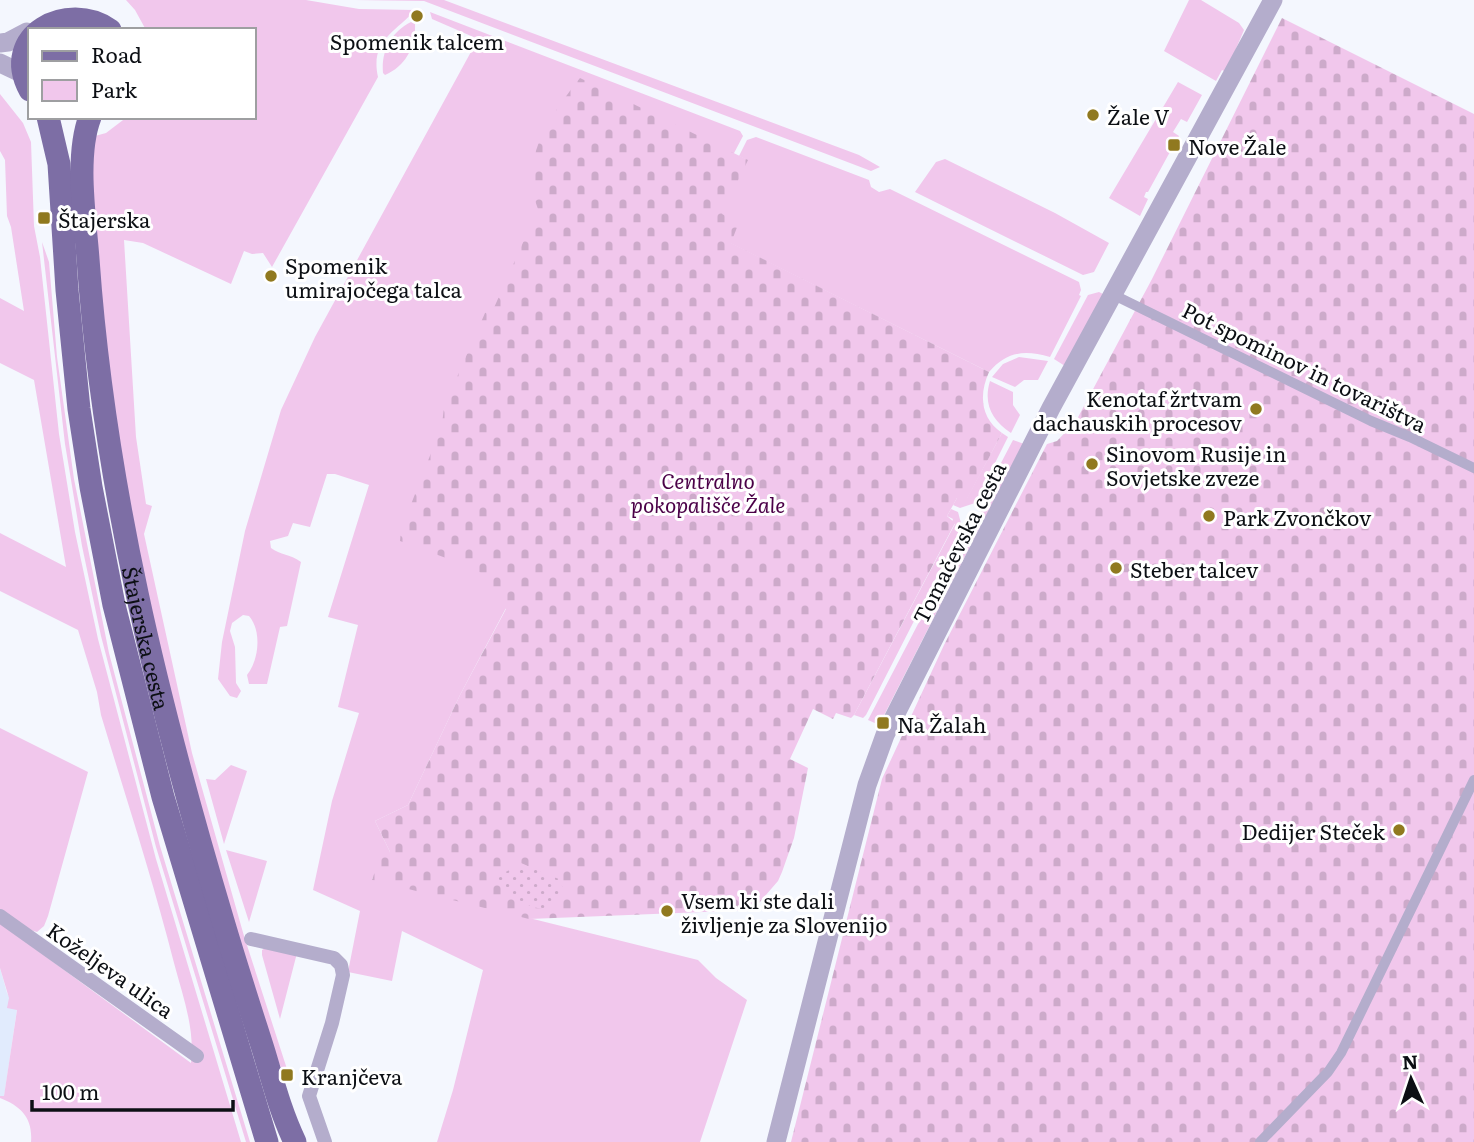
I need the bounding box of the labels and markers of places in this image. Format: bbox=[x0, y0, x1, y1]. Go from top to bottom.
marker: Spomenik talcem bbox=[409, 8, 425, 24]
place label: Spomenik talcem bbox=[330, 25, 504, 56]
place label: Žale V bbox=[1107, 100, 1170, 131]
marker: Žale V bbox=[1085, 107, 1101, 123]
place label: Nove Žale bbox=[1188, 130, 1286, 161]
marker: Nove Žale bbox=[1166, 137, 1182, 153]
place label: Štajerska bbox=[58, 203, 151, 234]
marker: Štajerska bbox=[36, 210, 52, 226]
place label: Spomenik umirajočega talca bbox=[285, 249, 463, 304]
marker: Spomenik umirajočega talca bbox=[263, 268, 279, 284]
place label: Kenotaf žrtvam dachauskih procesov bbox=[1033, 382, 1243, 437]
marker: Kenotaf žrtvam dachauskih procesov bbox=[1248, 401, 1264, 417]
place label: Sinovom Rusije in Sovjetske zveze bbox=[1106, 437, 1287, 492]
marker: Sinovom Rusije in Sovjetske zveze bbox=[1084, 456, 1100, 472]
place label: Park Zvončkov bbox=[1223, 501, 1372, 532]
marker: Park Zvončkov bbox=[1201, 508, 1217, 524]
place label: Steber talcev bbox=[1130, 553, 1259, 584]
marker: Steber talcev bbox=[1108, 560, 1124, 576]
place label: Na Žalah bbox=[897, 708, 986, 739]
marker: Na Žalah bbox=[875, 715, 891, 731]
place label: Dedijer Steček bbox=[1242, 815, 1385, 846]
marker: Dedijer Steček bbox=[1391, 822, 1407, 838]
place label: Vsem ki ste dali življenje za Slovenijo bbox=[681, 884, 888, 939]
marker: Vsem ki ste dali življenje za Slovenijo bbox=[659, 903, 675, 919]
place label: Kranjčeva bbox=[301, 1060, 403, 1091]
marker: Kranjčeva bbox=[279, 1067, 295, 1083]

